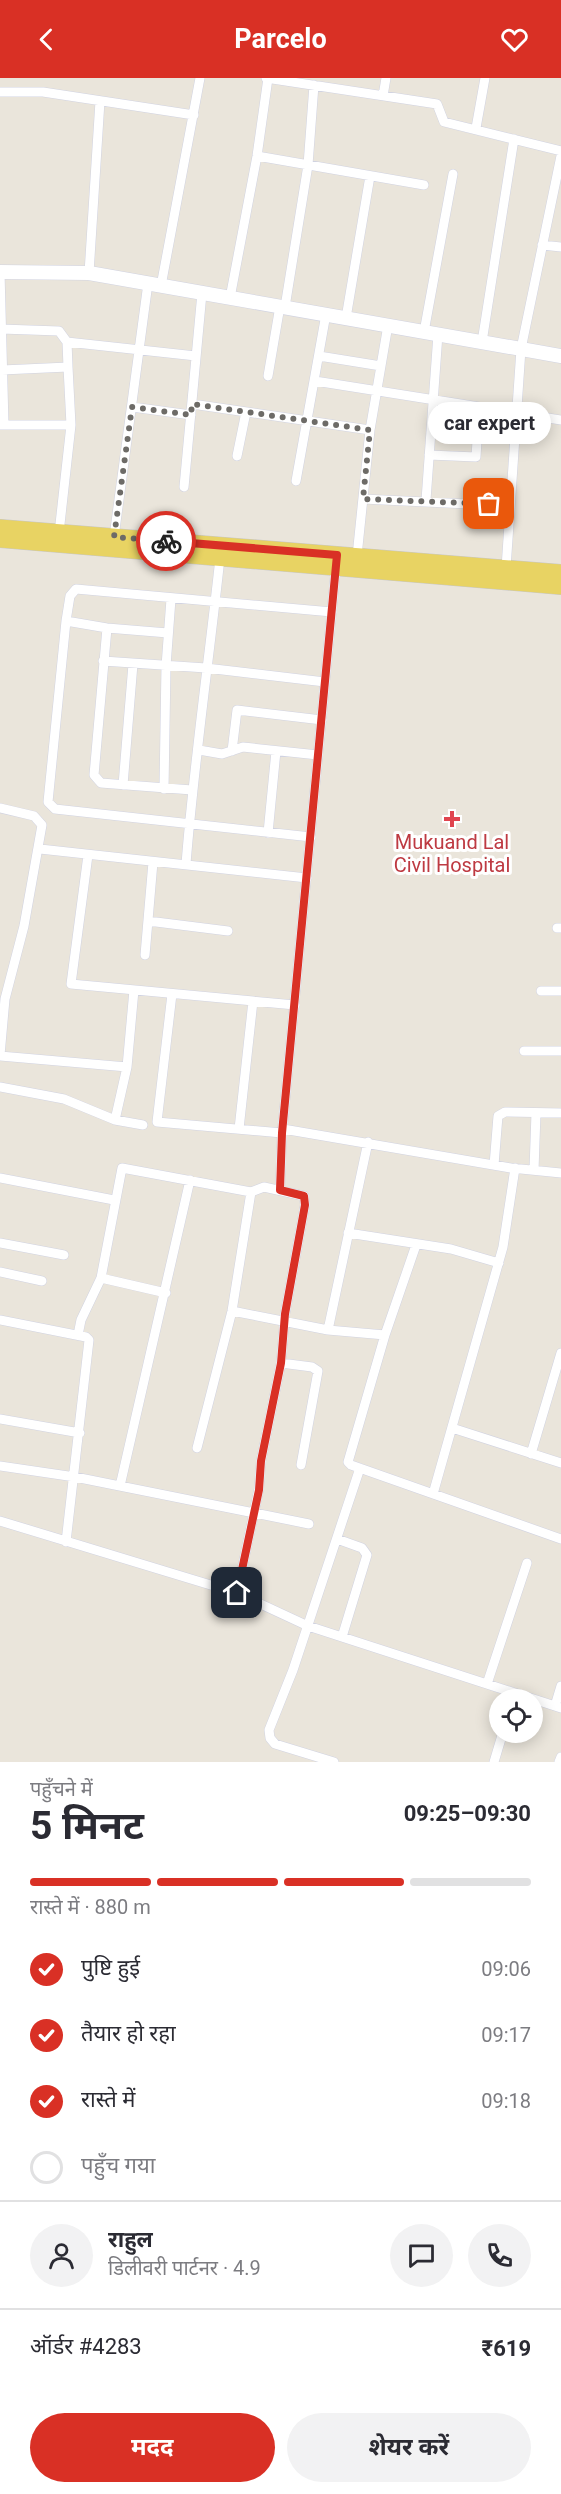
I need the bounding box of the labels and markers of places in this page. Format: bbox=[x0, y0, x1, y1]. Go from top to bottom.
callout: car expert bbox=[428, 402, 550, 444]
pin bbox=[463, 478, 514, 529]
marker: Mukuand Lal Civil Hospital bbox=[443, 810, 461, 828]
place label: Mukuand Lal Civil Hospital bbox=[394, 830, 510, 877]
pin bbox=[211, 1567, 262, 1618]

